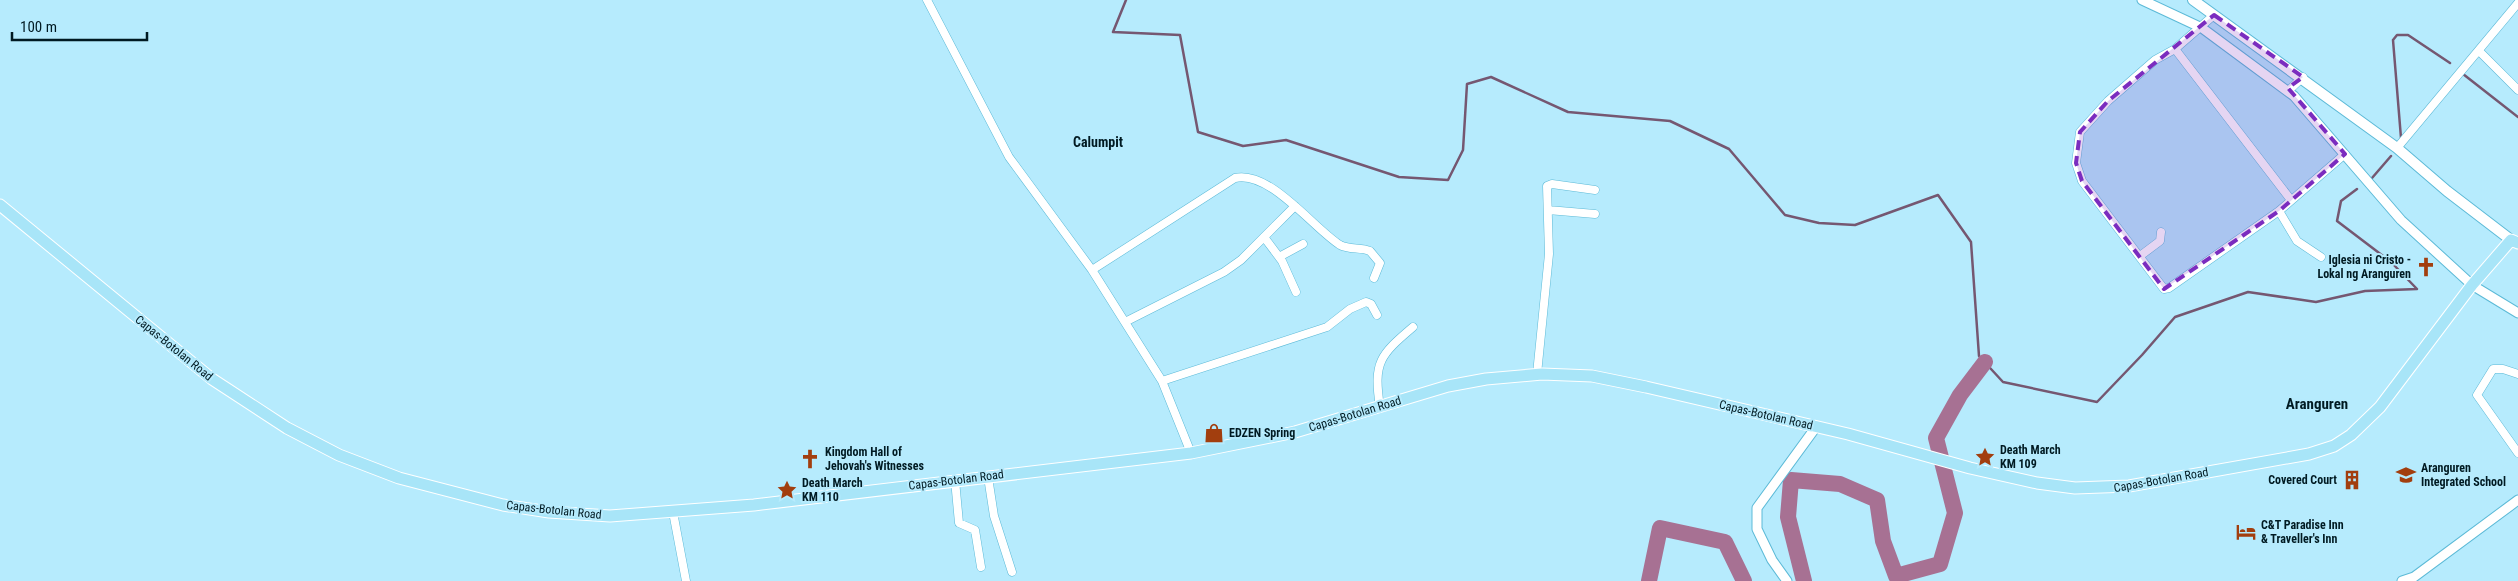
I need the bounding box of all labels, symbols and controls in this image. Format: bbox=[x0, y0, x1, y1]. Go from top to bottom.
scale bar bbox=[12, 10, 148, 42]
text: 100 m bbox=[20, 18, 57, 36]
district label: Calumpit bbox=[1073, 134, 1123, 150]
place label: Iglesia ni Cristo - Lokal ng Aranguren bbox=[2317, 253, 2411, 281]
church icon: Iglesia ni Cristo - Lokal ng Aranguren bbox=[2415, 256, 2437, 278]
street label: Capas-Botolan Road bbox=[132, 312, 216, 384]
street label: Capas-Botolan Road bbox=[1307, 393, 1403, 435]
district label: Aranguren bbox=[2286, 395, 2348, 413]
street label: Capas-Botolan Road bbox=[1718, 397, 1814, 433]
shop icon: EDZEN Spring bbox=[1203, 422, 1225, 444]
place label: EDZEN Spring bbox=[1229, 426, 1295, 440]
place label: Death March KM 109 bbox=[2000, 443, 2061, 471]
place label: Kingdom Hall of Jehovah's Witnesses bbox=[825, 445, 924, 473]
place icon: Death March KM 109 bbox=[1974, 446, 1996, 468]
church icon: Kingdom Hall of Jehovah's Witnesses bbox=[799, 448, 821, 470]
place label: Aranguren Integrated School bbox=[2421, 461, 2506, 489]
school or university icon: Aranguren Integrated School bbox=[2395, 464, 2417, 486]
street label: Capas-Botolan Road bbox=[2113, 465, 2209, 495]
street label: Capas-Botolan Road bbox=[908, 467, 1004, 493]
building icon: Covered Court bbox=[2341, 469, 2363, 491]
place label: Covered Court bbox=[2268, 473, 2337, 487]
place label: Death March KM 110 bbox=[802, 476, 863, 504]
place icon: Death March KM 110 bbox=[776, 479, 798, 501]
street label: Capas-Botolan Road bbox=[506, 498, 602, 522]
place label: C&T Paradise Inn & Traveller's Inn bbox=[2261, 518, 2344, 546]
hotel icon: C&T Paradise Inn & Traveller's Inn bbox=[2235, 521, 2257, 543]

